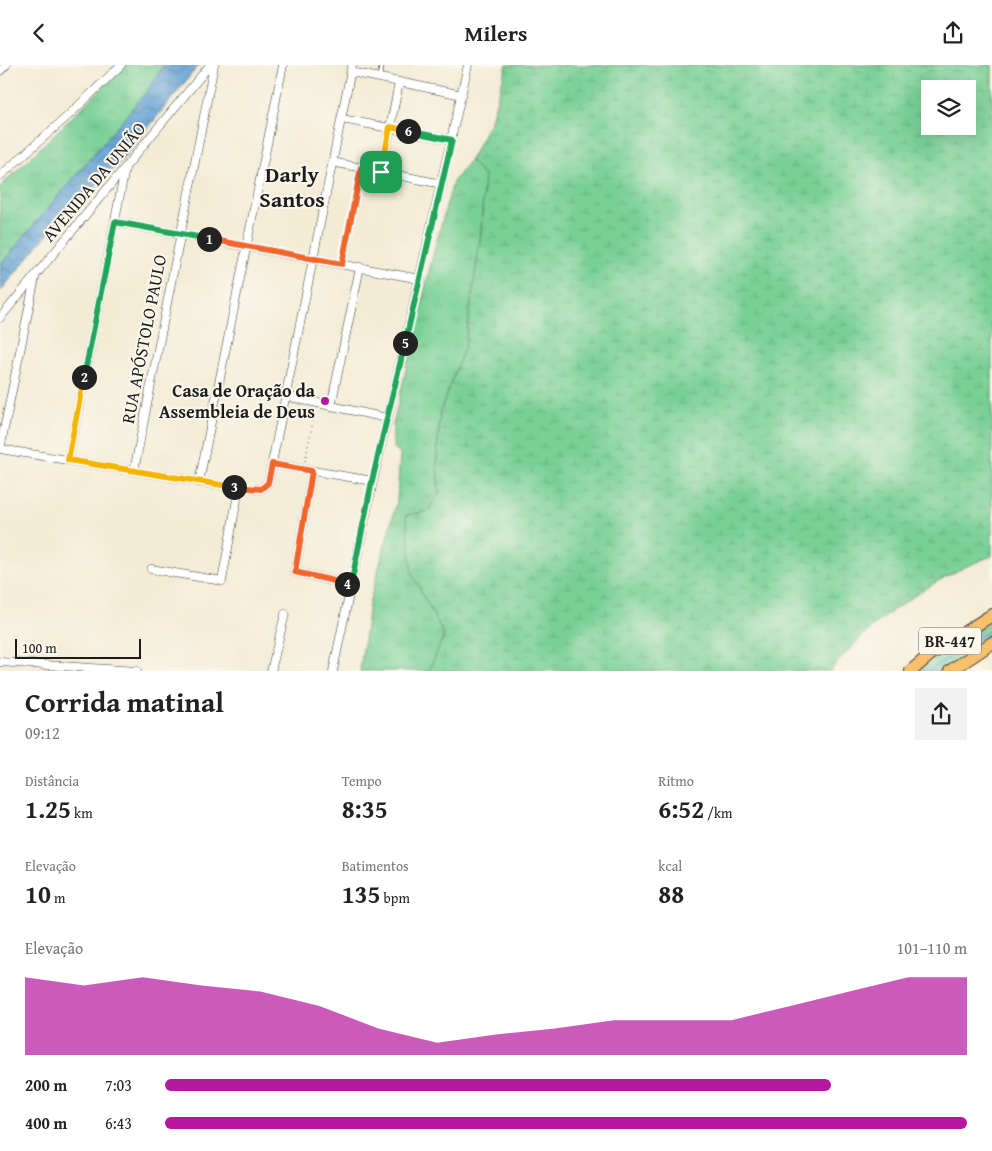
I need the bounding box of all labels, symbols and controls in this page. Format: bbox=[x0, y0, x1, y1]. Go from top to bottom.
text: Milers bbox=[465, 17, 527, 49]
icon: back bbox=[25, 19, 53, 47]
icon: share bbox=[939, 19, 967, 47]
map controls bbox=[921, 80, 976, 135]
button: layers bbox=[921, 80, 976, 135]
street label: AVENIDA DA UNIÃO bbox=[35, 116, 152, 248]
pin: 6 bbox=[396, 119, 420, 143]
text: 6 bbox=[405, 121, 412, 141]
pin bbox=[360, 151, 402, 193]
district label: Darly Santos bbox=[259, 158, 325, 215]
icon: arrive bbox=[367, 158, 395, 186]
pin: 1 bbox=[196, 227, 222, 251]
text: 1 bbox=[206, 229, 213, 249]
street label: RUA APÓSTOLO PAULO bbox=[114, 252, 173, 426]
pin: 5 bbox=[392, 331, 418, 355]
text: 5 bbox=[402, 333, 409, 353]
pin: 2 bbox=[72, 365, 96, 389]
text: 2 bbox=[81, 367, 88, 387]
place label: Casa de Oração da Assembleia de Deus bbox=[159, 377, 316, 425]
marker: Casa de Oração da Assembleia de Deus bbox=[319, 395, 331, 407]
pin: 3 bbox=[222, 475, 246, 499]
text: 3 bbox=[231, 477, 238, 497]
pin: 4 bbox=[334, 571, 360, 597]
text: 4 bbox=[344, 574, 351, 594]
road number: BR-447 bbox=[919, 627, 981, 655]
scale bar bbox=[15, 636, 141, 659]
text: 100 m bbox=[22, 638, 57, 658]
text: Corrida matinal bbox=[25, 681, 224, 722]
button: share bbox=[915, 688, 967, 740]
text: 09:12 bbox=[25, 721, 60, 745]
text: Distância bbox=[25, 771, 79, 791]
text: Tempo bbox=[342, 771, 382, 791]
text: Ritmo bbox=[658, 771, 694, 791]
text: 1.25 bbox=[25, 791, 71, 827]
text: 8:35 bbox=[342, 791, 388, 827]
text: 6:52 bbox=[658, 791, 704, 827]
text: km bbox=[71, 803, 93, 823]
text: /km bbox=[704, 803, 733, 823]
text: Elevação bbox=[25, 856, 76, 876]
text: Batimentos bbox=[342, 856, 409, 876]
text: kcal bbox=[658, 856, 682, 876]
text: 10 bbox=[25, 876, 51, 912]
text: 135 bbox=[342, 876, 381, 912]
text: 88 bbox=[658, 876, 684, 912]
text: m bbox=[51, 888, 65, 908]
text: bpm bbox=[381, 888, 410, 908]
text: Elevação bbox=[25, 936, 83, 960]
text: 101–110 m bbox=[897, 936, 967, 960]
text: 200 m bbox=[25, 1073, 67, 1097]
text: 7:03 bbox=[105, 1073, 132, 1097]
text: 400 m bbox=[25, 1111, 67, 1135]
text: 6:43 bbox=[105, 1111, 132, 1135]

